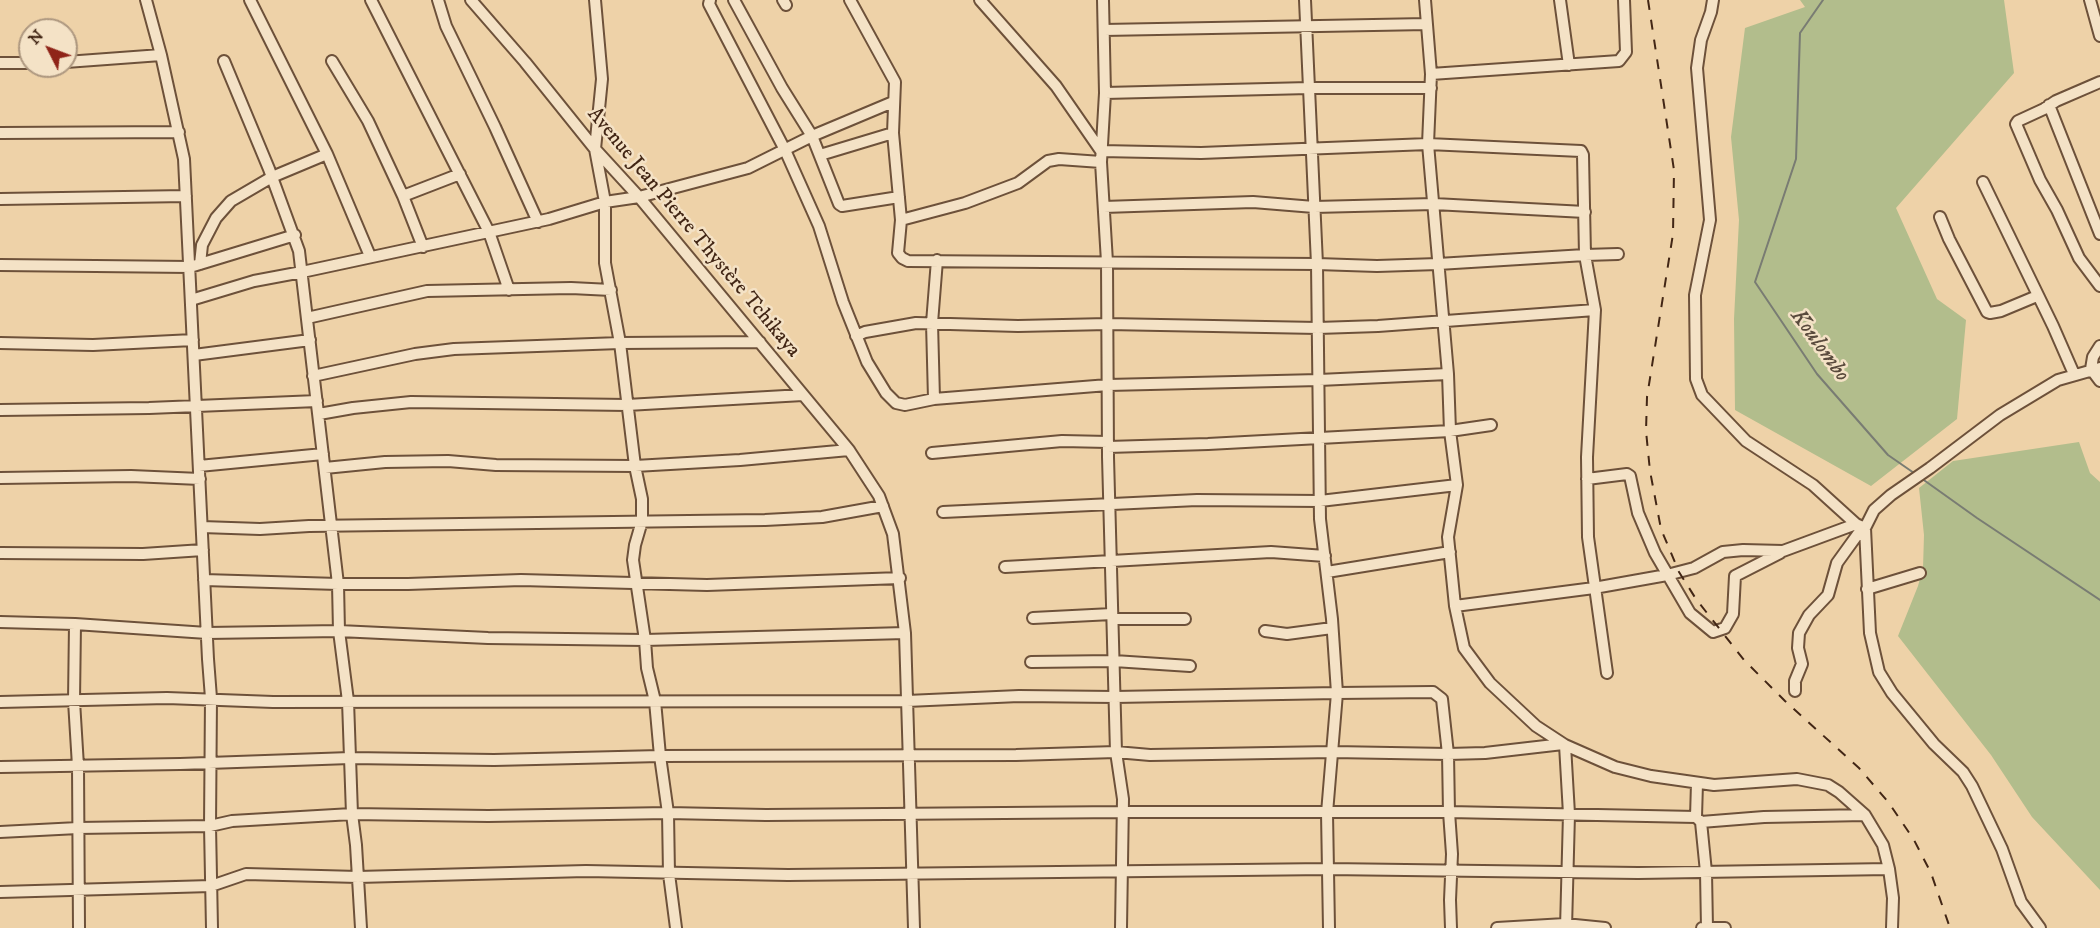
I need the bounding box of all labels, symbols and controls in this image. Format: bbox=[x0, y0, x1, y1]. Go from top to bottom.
north arrow bbox=[18, 18, 78, 78]
text: N bbox=[24, 26, 48, 49]
street label: Avenue Jean Pierre Thystère Tchikaya bbox=[581, 103, 805, 363]
water label: Koulombo bbox=[1784, 305, 1854, 387]

